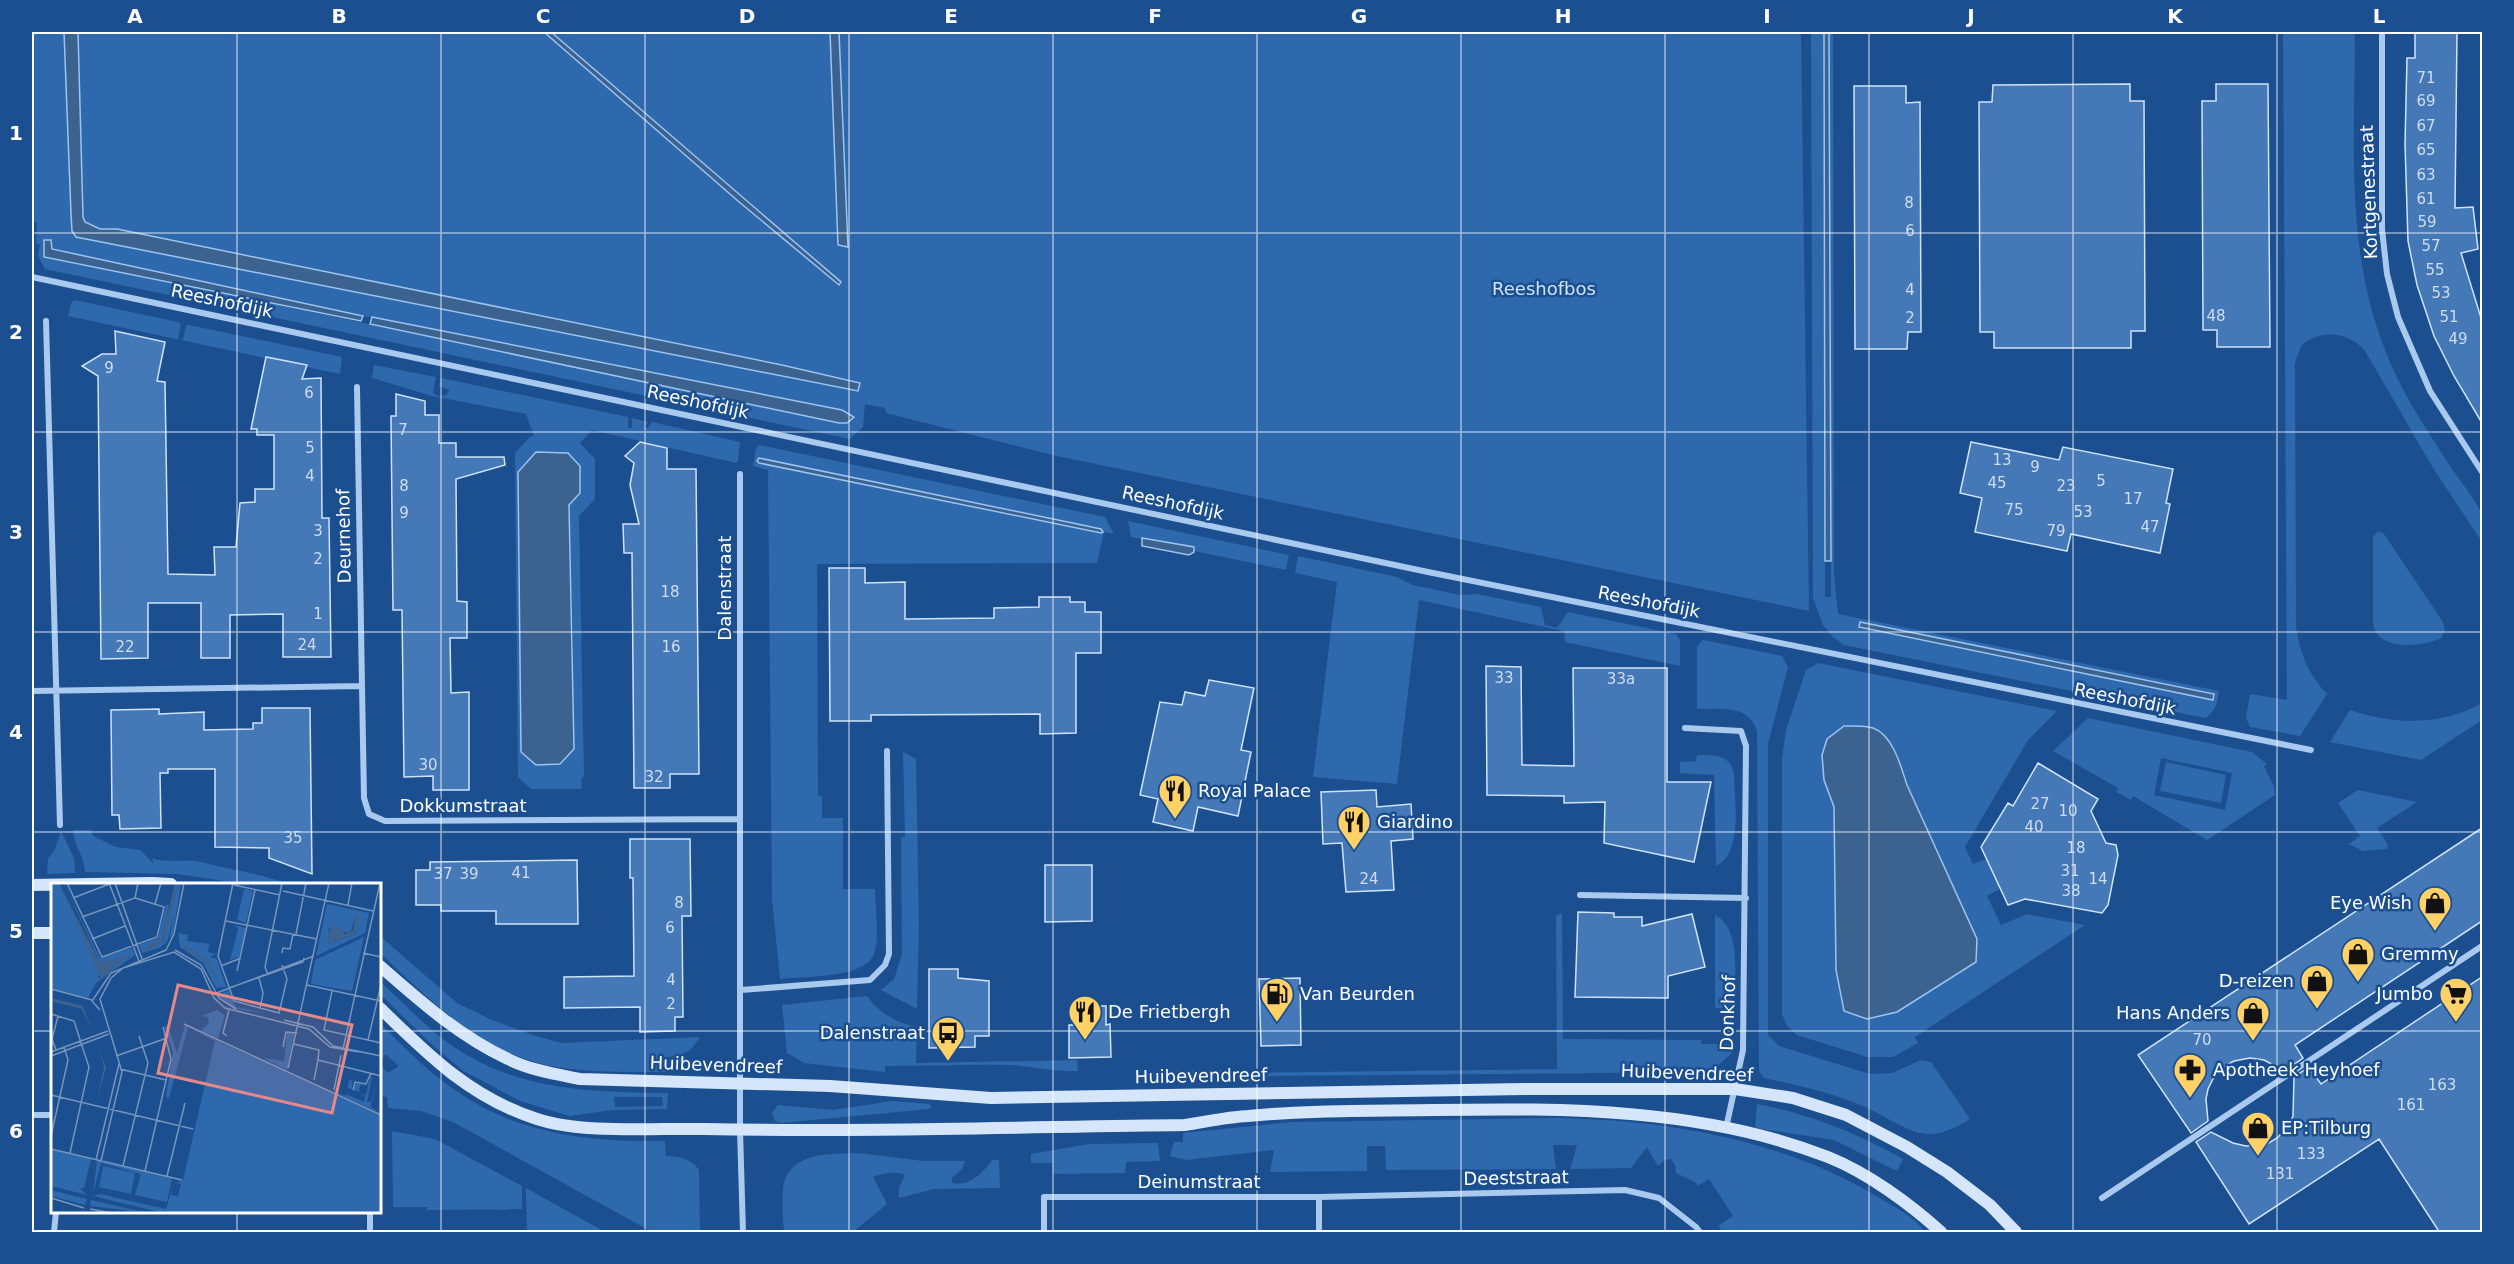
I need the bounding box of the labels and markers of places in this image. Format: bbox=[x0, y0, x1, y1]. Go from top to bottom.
restaurant icon: Royal Palace bbox=[1157, 773, 1193, 820]
place label: Royal Palace bbox=[1198, 780, 1311, 801]
restaurant icon: Giardino bbox=[1336, 804, 1372, 851]
place label: Giardino bbox=[1377, 811, 1453, 832]
shop icon: Eye Wish bbox=[2417, 885, 2453, 932]
place label: Eye Wish bbox=[2330, 892, 2412, 913]
shop icon: Gremmy bbox=[2340, 936, 2376, 983]
place label: Gremmy bbox=[2381, 943, 2459, 964]
shop icon: D-reizen bbox=[2299, 963, 2335, 1010]
place label: D-reizen bbox=[2219, 970, 2294, 991]
fuel station icon: Van Beurden bbox=[1259, 976, 1295, 1023]
supermarket icon: Jumbo bbox=[2438, 976, 2474, 1023]
place label: Van Beurden bbox=[1300, 983, 1415, 1004]
place label: Jumbo bbox=[2375, 983, 2433, 1004]
restaurant icon: De Frietbergh bbox=[1067, 994, 1103, 1041]
shop icon: Hans Anders bbox=[2235, 995, 2271, 1042]
place label: De Frietbergh bbox=[1108, 1001, 1231, 1022]
place label: Hans Anders bbox=[2116, 1002, 2230, 1023]
bus stop icon: Dalenstraat bbox=[930, 1015, 966, 1062]
place label: Dalenstraat bbox=[820, 1022, 925, 1043]
pharmacy icon: Apotheek Heyhoef bbox=[2172, 1052, 2208, 1099]
place label: Apotheek Heyhoef bbox=[2213, 1059, 2380, 1080]
shop icon: EP:Tilburg bbox=[2240, 1110, 2276, 1157]
place label: EP:Tilburg bbox=[2281, 1117, 2371, 1138]

